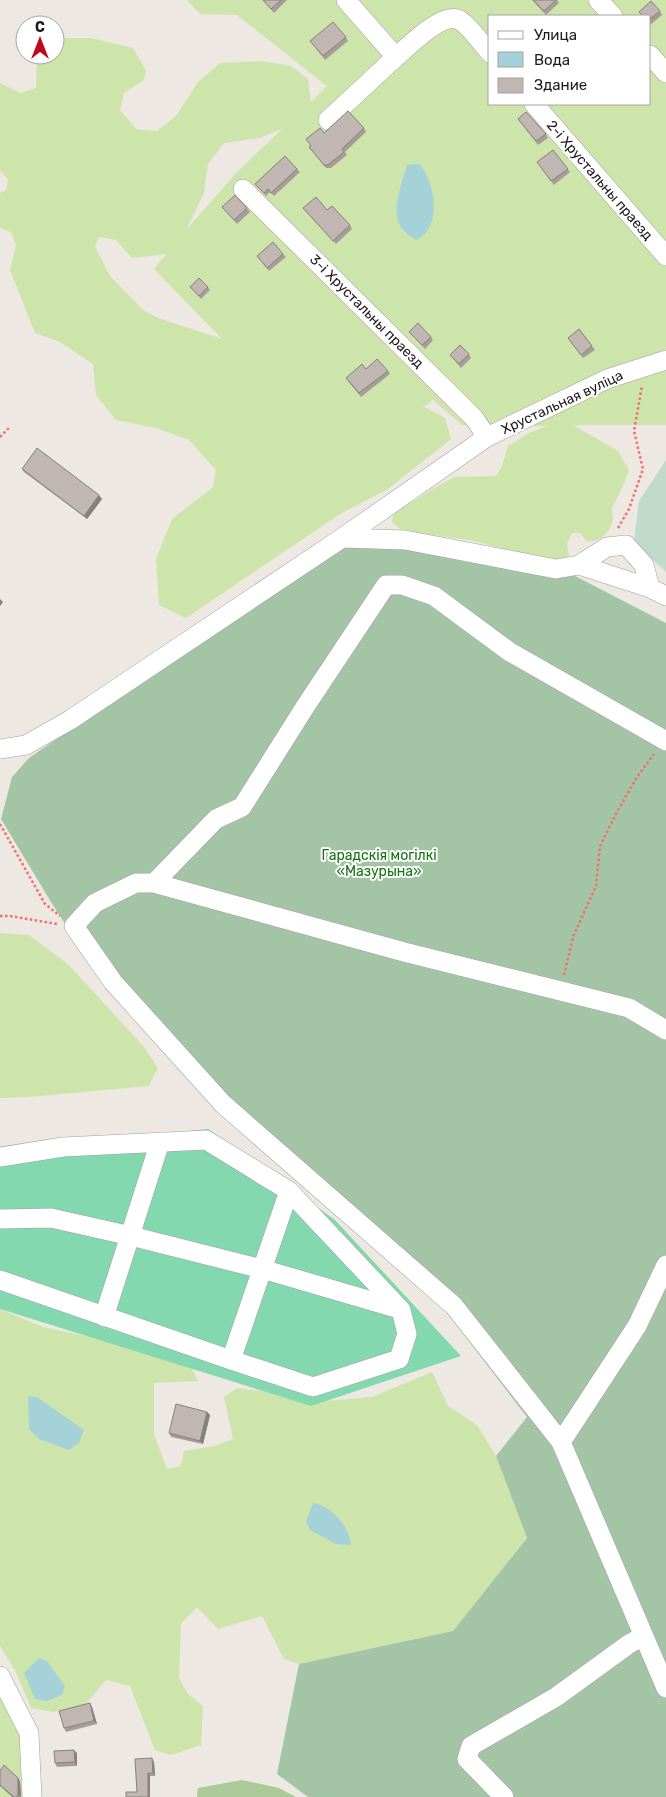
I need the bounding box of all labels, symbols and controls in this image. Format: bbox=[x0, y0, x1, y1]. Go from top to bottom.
north arrow bbox=[15, 15, 65, 65]
legend bbox=[488, 15, 651, 105]
text: С bbox=[35, 19, 45, 36]
text: Улица bbox=[534, 26, 577, 44]
text: Вода bbox=[534, 51, 570, 69]
text: Здание bbox=[534, 76, 587, 94]
street label: 2-і Хрустальны праезд bbox=[543, 117, 656, 244]
street label: 3-і Хрустальны праезд bbox=[306, 251, 427, 372]
street label: Хрустальная вуліца bbox=[499, 367, 626, 438]
park label: Гарадскія могілкі «Мазурына» bbox=[321, 847, 437, 880]

